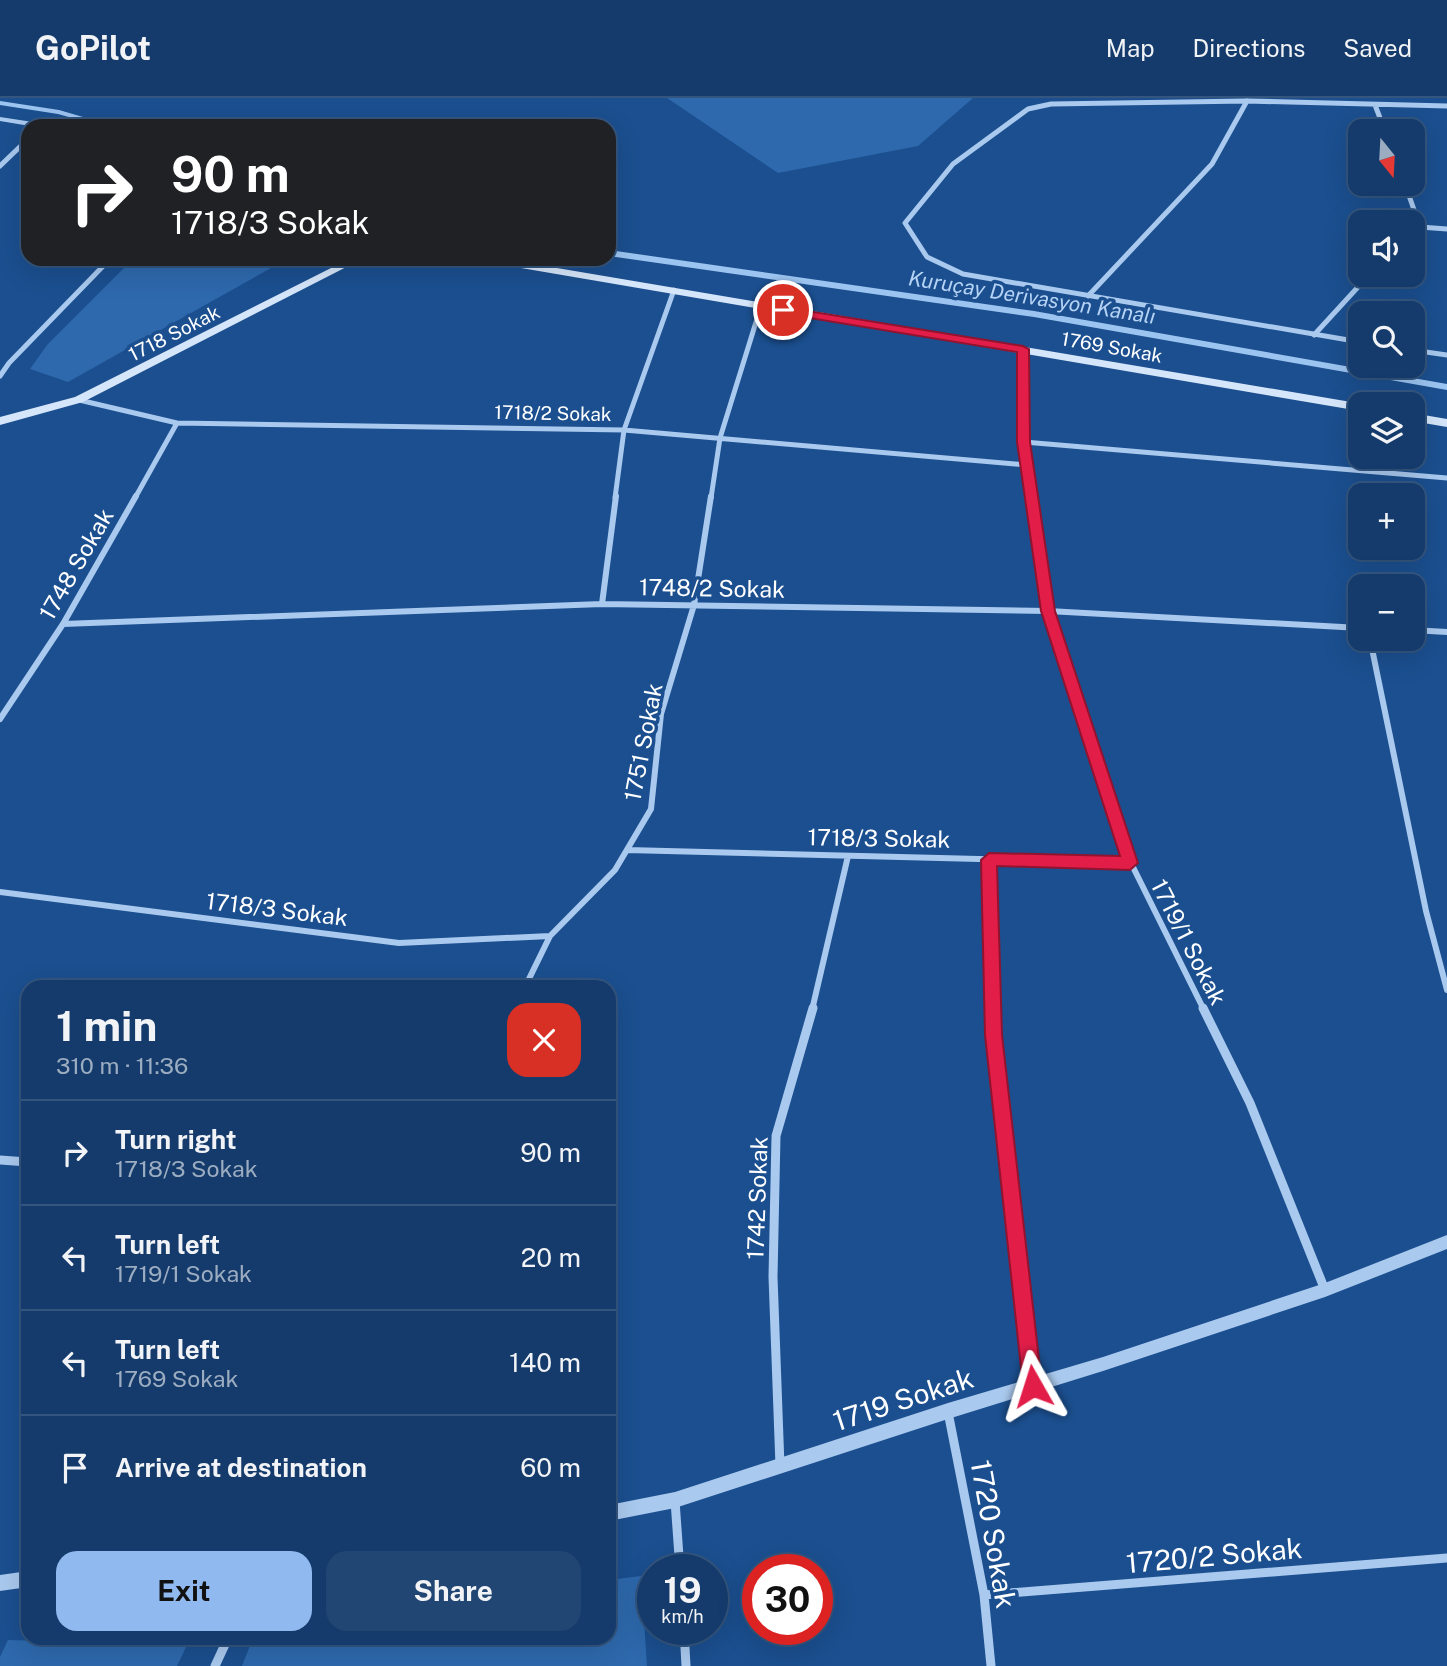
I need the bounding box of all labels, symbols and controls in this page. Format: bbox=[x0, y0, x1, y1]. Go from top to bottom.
text: GoPilot bbox=[35, 29, 151, 67]
text: Map bbox=[1106, 34, 1155, 62]
text: Directions bbox=[1193, 34, 1305, 62]
text: Saved bbox=[1343, 34, 1412, 62]
north arrow bbox=[1348, 119, 1424, 196]
map controls bbox=[1348, 119, 1425, 651]
text: 90 m bbox=[171, 145, 290, 203]
icon: right bbox=[56, 147, 147, 238]
text: 1718/3 Sokak bbox=[171, 204, 370, 241]
button: sound bbox=[1348, 210, 1425, 287]
water label: Kuruçay Derivasyon Kanalı bbox=[907, 265, 1157, 329]
pin bbox=[753, 280, 813, 340]
icon: arrive bbox=[764, 291, 802, 329]
street label: 1718 Sokak bbox=[125, 301, 223, 365]
button: search bbox=[1348, 301, 1425, 378]
street label: 1769 Sokak bbox=[1060, 327, 1164, 367]
button: layers bbox=[1348, 392, 1425, 469]
street label: 1718/2 Sokak bbox=[494, 401, 612, 425]
button: + bbox=[1348, 483, 1425, 560]
street label: 1748 Sokak bbox=[33, 503, 119, 625]
street label: 1748/2 Sokak bbox=[639, 573, 785, 603]
button: − bbox=[1348, 574, 1425, 651]
street label: 1751 Sokak bbox=[618, 681, 668, 803]
street label: 1718/3 Sokak bbox=[807, 823, 951, 853]
street label: 1719/1 Sokak bbox=[1146, 875, 1232, 1009]
street label: 1718/3 Sokak bbox=[205, 887, 350, 931]
text: 1 min bbox=[56, 1001, 157, 1050]
button: close bbox=[507, 1003, 581, 1077]
text: 310 m · 11:36 bbox=[56, 1052, 188, 1079]
text: Turn right bbox=[115, 1124, 237, 1155]
icon: right bbox=[56, 1134, 94, 1172]
street label: 1742 Sokak bbox=[741, 1136, 773, 1260]
text: 90 m bbox=[520, 1137, 581, 1168]
text: 1718/3 Sokak bbox=[115, 1155, 258, 1182]
text: Turn left bbox=[115, 1229, 220, 1260]
icon: left bbox=[56, 1239, 94, 1277]
text: 20 m bbox=[521, 1242, 581, 1273]
text: 1719/1 Sokak bbox=[115, 1260, 252, 1287]
text: Turn left bbox=[115, 1334, 220, 1365]
icon: left bbox=[56, 1344, 94, 1382]
text: 140 m bbox=[509, 1347, 581, 1378]
position arrow bbox=[996, 1349, 1070, 1423]
street label: 1719 Sokak bbox=[829, 1361, 977, 1437]
text: 1769 Sokak bbox=[115, 1365, 239, 1392]
icon: arrive bbox=[56, 1449, 94, 1487]
text: Arrive at destination bbox=[115, 1452, 367, 1483]
text: 60 m bbox=[520, 1452, 581, 1483]
street label: 1720 Sokak bbox=[965, 1457, 1023, 1611]
street label: 1720/2 Sokak bbox=[1125, 1531, 1303, 1579]
button: Exit bbox=[56, 1551, 312, 1631]
button: Share bbox=[326, 1551, 581, 1631]
speed limit sign: 30 bbox=[742, 1554, 833, 1645]
text: 19 bbox=[663, 1570, 702, 1611]
text: km/h bbox=[661, 1606, 704, 1627]

